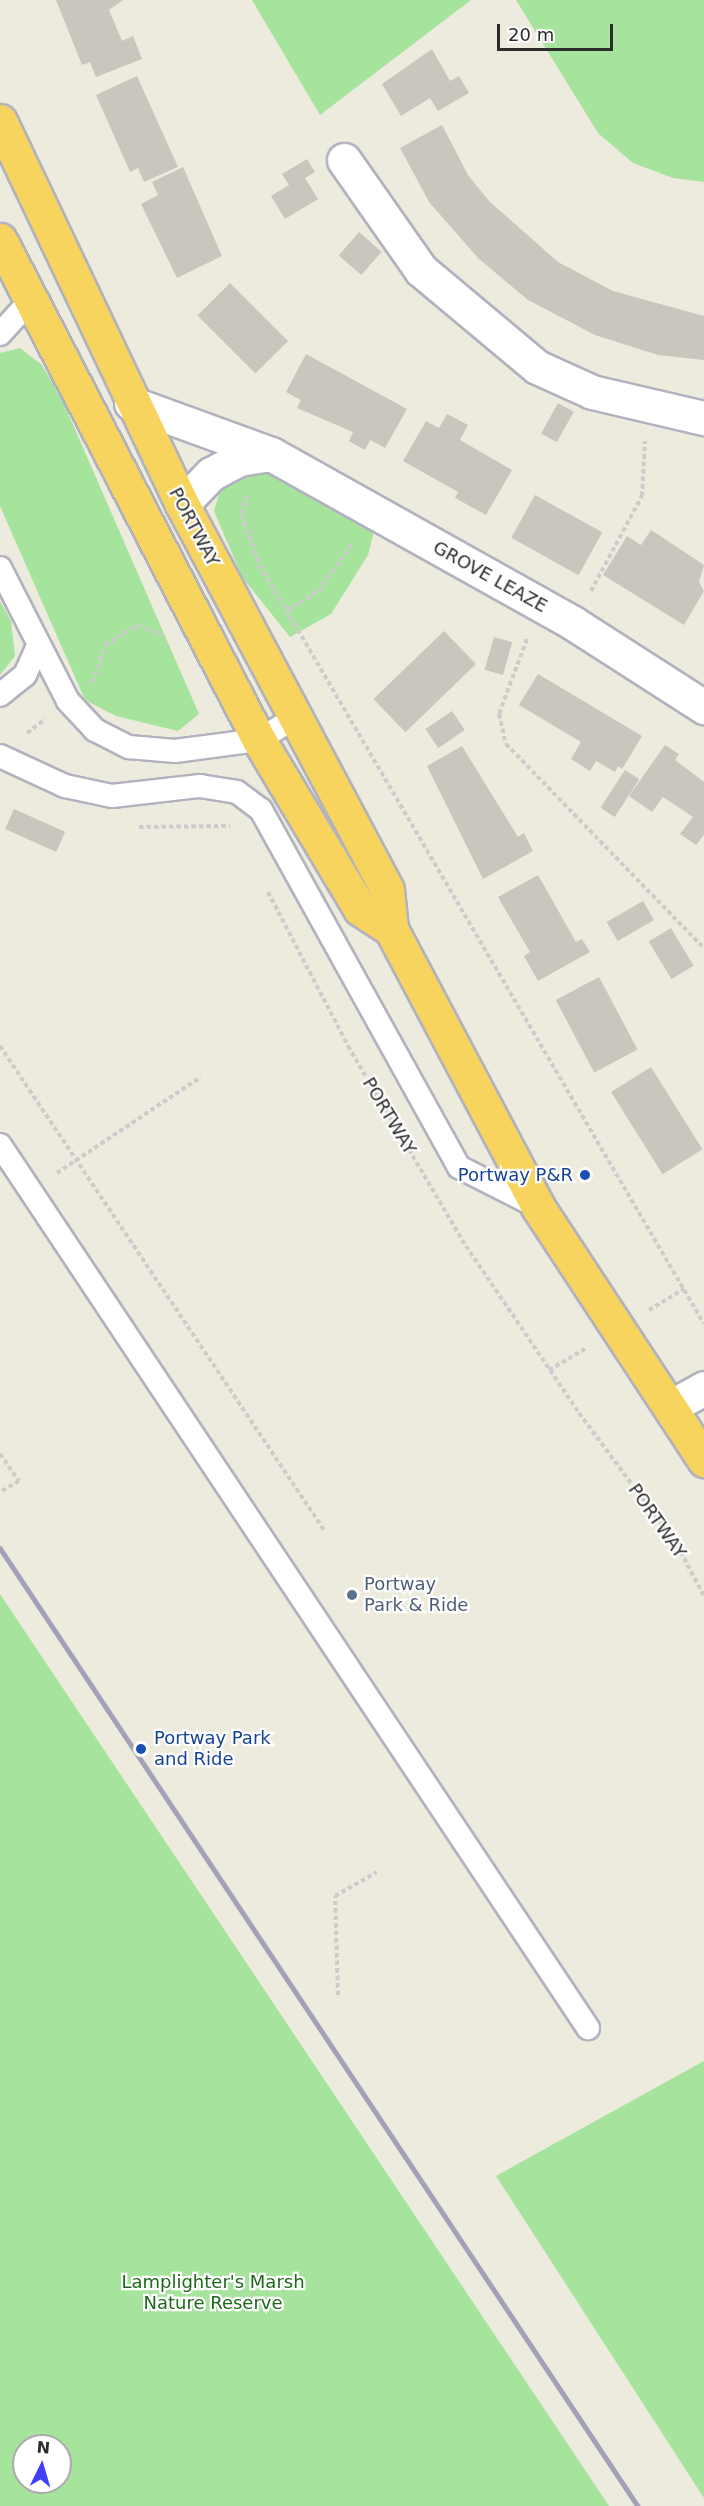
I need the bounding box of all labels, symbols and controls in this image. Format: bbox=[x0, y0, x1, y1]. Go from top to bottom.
scale bar bbox=[500, 12, 616, 50]
text: 20 m bbox=[508, 24, 554, 45]
street label: PORTWAY bbox=[164, 484, 224, 570]
street label: GROVE LEAZE bbox=[429, 537, 551, 617]
street label: PORTWAY bbox=[358, 1074, 420, 1158]
place label: Portway P&R bbox=[458, 1164, 573, 1186]
marker: Portway P&R bbox=[578, 1168, 592, 1182]
street label: PORTWAY bbox=[624, 1480, 690, 1562]
place label: Portway Park & Ride bbox=[364, 1574, 468, 1616]
marker: Portway Park & Ride bbox=[345, 1588, 359, 1602]
place label: Portway Park and Ride bbox=[154, 1728, 271, 1770]
marker: Portway Park and Ride bbox=[132, 1740, 150, 1758]
park label: Lamplighter's Marsh Nature Reserve bbox=[121, 2272, 305, 2314]
north arrow bbox=[12, 2434, 72, 2494]
text: N bbox=[36, 2438, 51, 2458]

